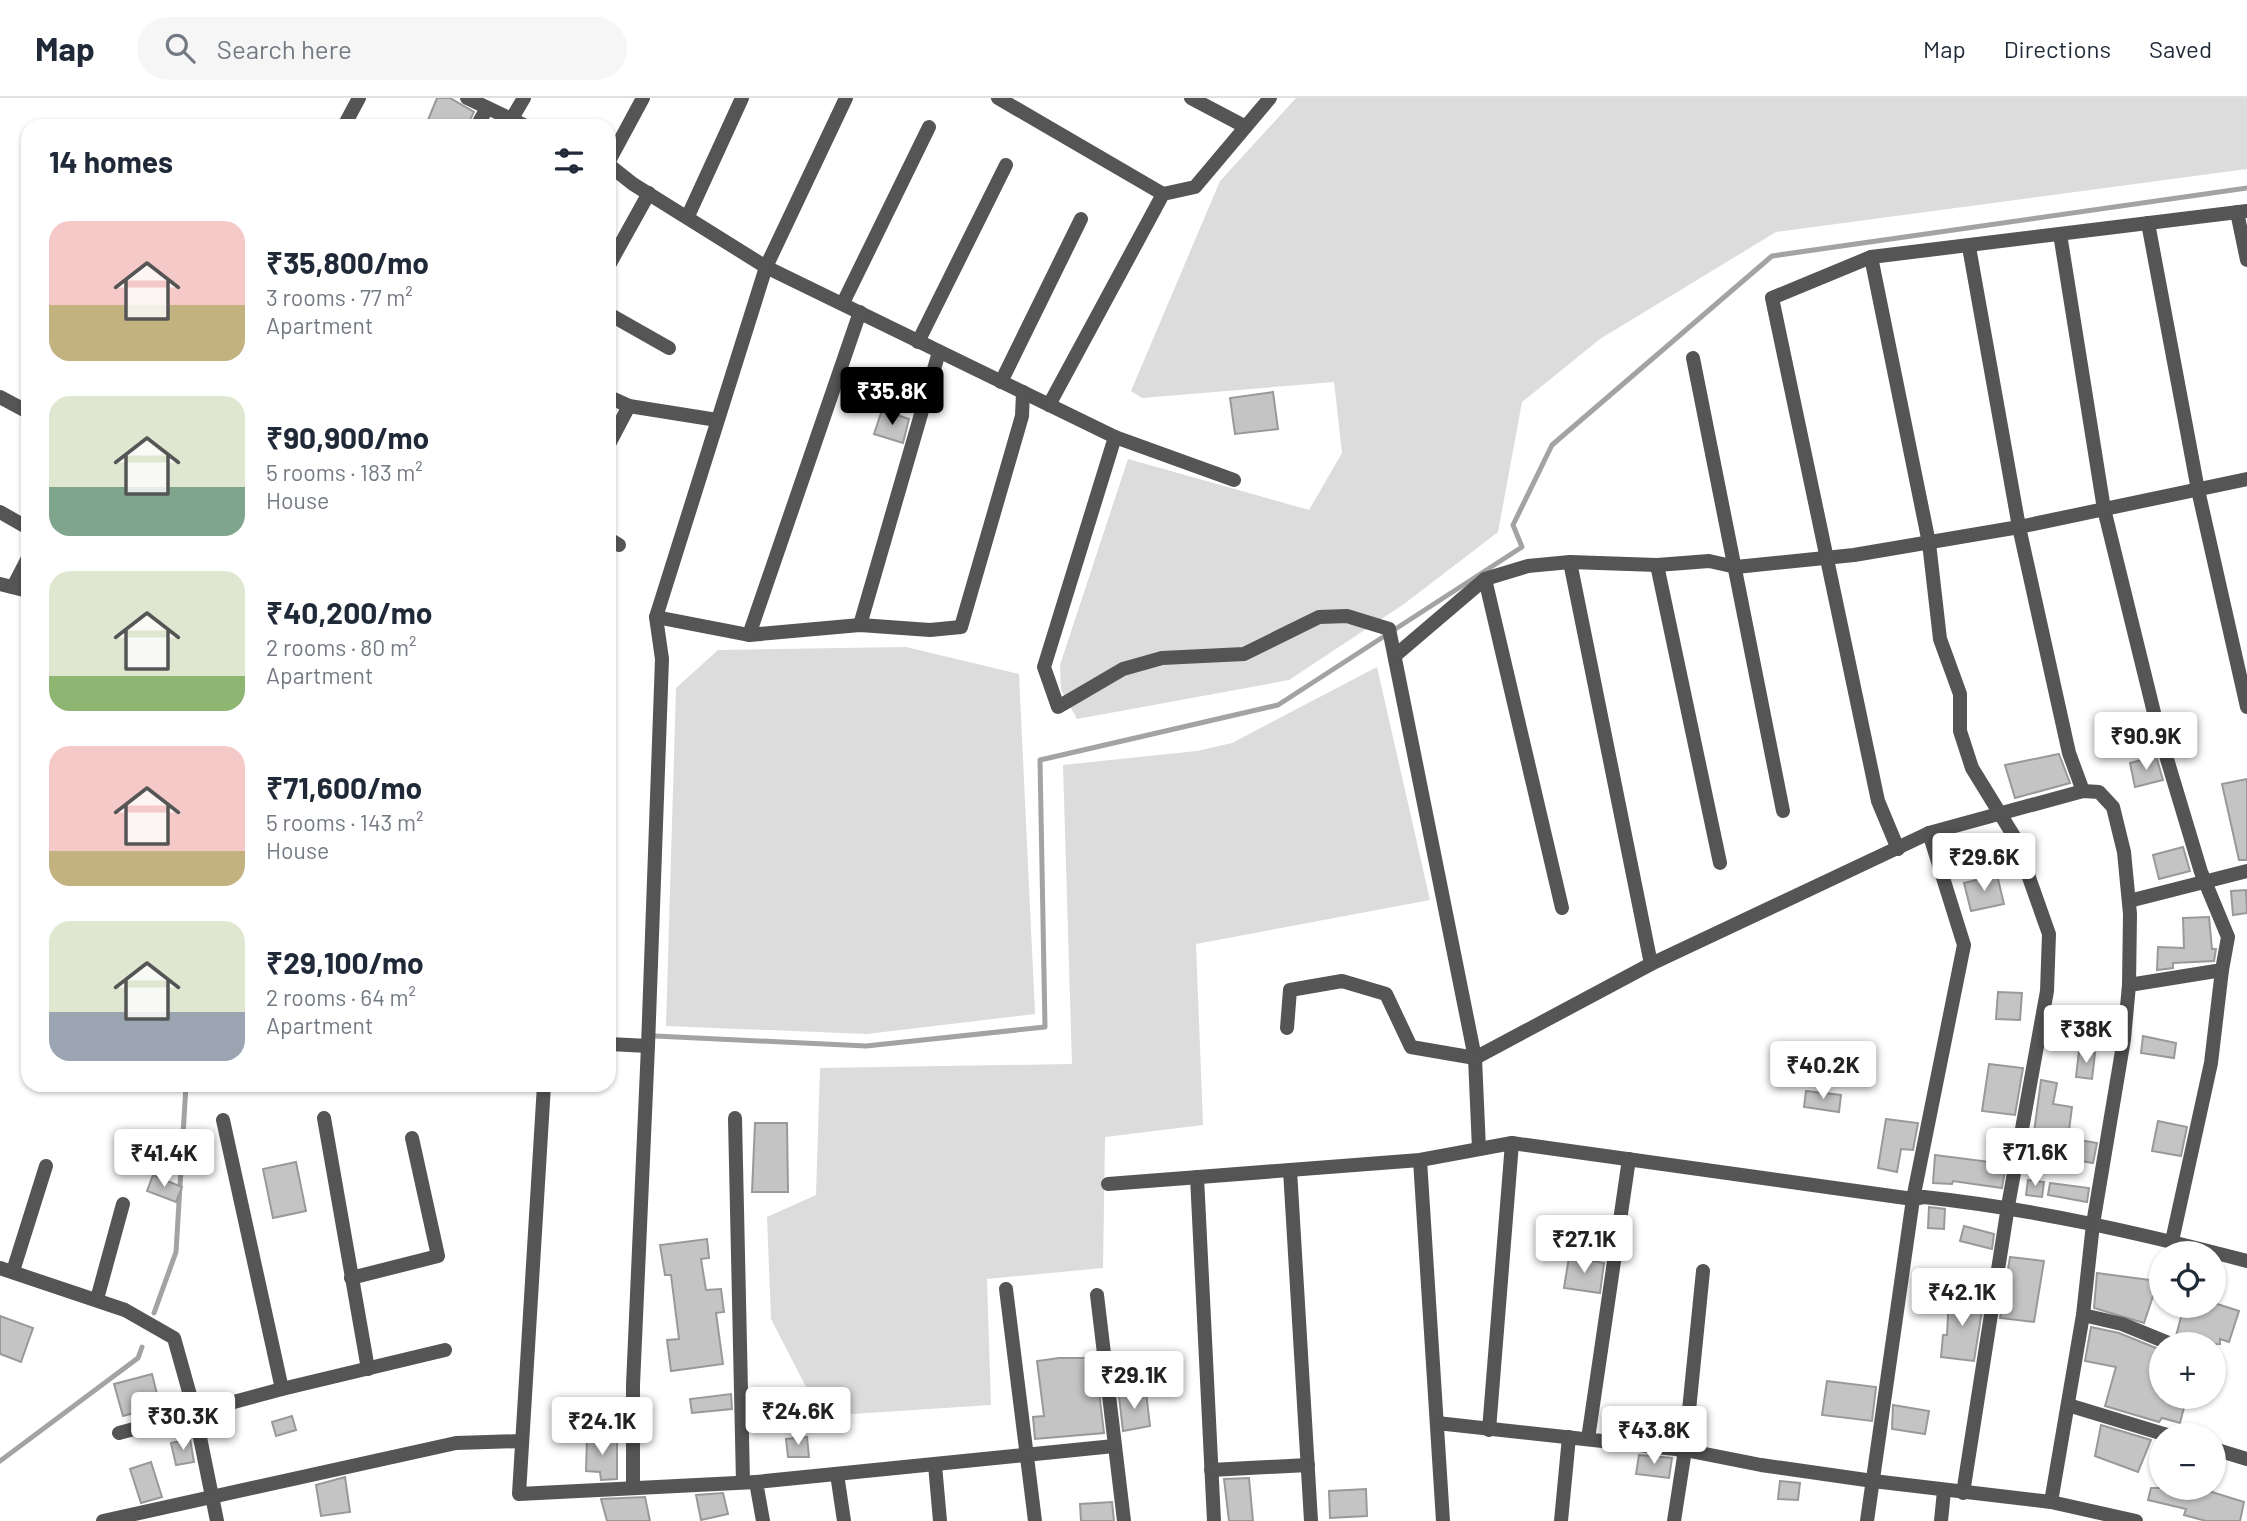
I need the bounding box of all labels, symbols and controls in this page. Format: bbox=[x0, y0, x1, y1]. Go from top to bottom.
search box bbox=[137, 17, 627, 80]
text: Map bbox=[35, 28, 95, 68]
icon: search bbox=[161, 29, 199, 67]
text: Search here bbox=[217, 33, 352, 64]
text: Map bbox=[1923, 34, 1966, 63]
text: Directions bbox=[2004, 34, 2111, 63]
text: Saved bbox=[2149, 34, 2212, 63]
icon: filters bbox=[550, 142, 588, 180]
text: 14 homes bbox=[49, 143, 173, 179]
text: ₹35,800/mo bbox=[266, 244, 429, 280]
icon: home bbox=[105, 249, 189, 333]
text: 3 rooms · 77 m² bbox=[266, 283, 413, 311]
text: Apartment bbox=[266, 311, 373, 339]
pin: ₹35.8K bbox=[835, 368, 949, 427]
text: ₹35.8K bbox=[856, 376, 928, 404]
text: ₹90,900/mo bbox=[266, 419, 429, 455]
icon: home bbox=[105, 424, 189, 508]
text: 5 rooms · 183 m² bbox=[266, 458, 423, 486]
text: House bbox=[266, 486, 329, 514]
text: ₹40,200/mo bbox=[266, 594, 432, 630]
icon: home bbox=[105, 599, 189, 683]
text: 2 rooms · 80 m² bbox=[266, 633, 416, 661]
text: Apartment bbox=[266, 661, 373, 689]
pin: ₹90.9K bbox=[2089, 712, 2203, 772]
text: ₹90.9K bbox=[2110, 721, 2182, 749]
text: ₹71,600/mo bbox=[266, 769, 422, 805]
icon: home bbox=[105, 774, 189, 858]
text: 5 rooms · 143 m² bbox=[266, 808, 424, 836]
pin: ₹29.6K bbox=[1927, 834, 2041, 893]
text: House bbox=[266, 836, 329, 864]
text: ₹29.6K bbox=[1948, 842, 2020, 870]
text: ₹29,100/mo bbox=[266, 944, 424, 980]
icon: home bbox=[105, 949, 189, 1033]
text: 2 rooms · 64 m² bbox=[266, 983, 416, 1011]
pin: ₹38K bbox=[2045, 1006, 2127, 1065]
text: Apartment bbox=[266, 1011, 373, 1039]
text: ₹38K bbox=[2060, 1014, 2112, 1042]
pin: ₹40.2K bbox=[1766, 1042, 1880, 1101]
text: ₹40.2K bbox=[1786, 1050, 1860, 1078]
pin: ₹71.6K bbox=[1978, 1128, 2092, 1188]
pin: ₹41.4K bbox=[107, 1130, 221, 1189]
text: ₹71.6K bbox=[2002, 1137, 2068, 1165]
text: ₹41.4K bbox=[130, 1138, 198, 1166]
pin: ₹27.1K bbox=[1527, 1216, 1641, 1275]
text: ₹27.1K bbox=[1552, 1224, 1616, 1252]
map controls bbox=[2149, 1241, 2226, 1500]
button: locate bbox=[2149, 1241, 2226, 1318]
pin: ₹42.1K bbox=[1905, 1268, 2019, 1328]
text: ₹42.1K bbox=[1928, 1277, 1996, 1305]
button: + bbox=[2149, 1332, 2226, 1409]
pin: ₹29.1K bbox=[1077, 1352, 1191, 1411]
text: ₹29.1K bbox=[1101, 1360, 1168, 1388]
pin: ₹24.6K bbox=[741, 1388, 855, 1447]
pin: ₹30.3K bbox=[126, 1392, 240, 1452]
text: ₹24.6K bbox=[762, 1396, 834, 1424]
pin: ₹24.1K bbox=[545, 1398, 659, 1457]
text: ₹30.3K bbox=[147, 1401, 219, 1429]
text: ₹24.1K bbox=[568, 1406, 636, 1434]
pin: ₹43.8K bbox=[1597, 1406, 1711, 1466]
text: ₹43.8K bbox=[1618, 1415, 1690, 1443]
button: − bbox=[2149, 1423, 2226, 1500]

